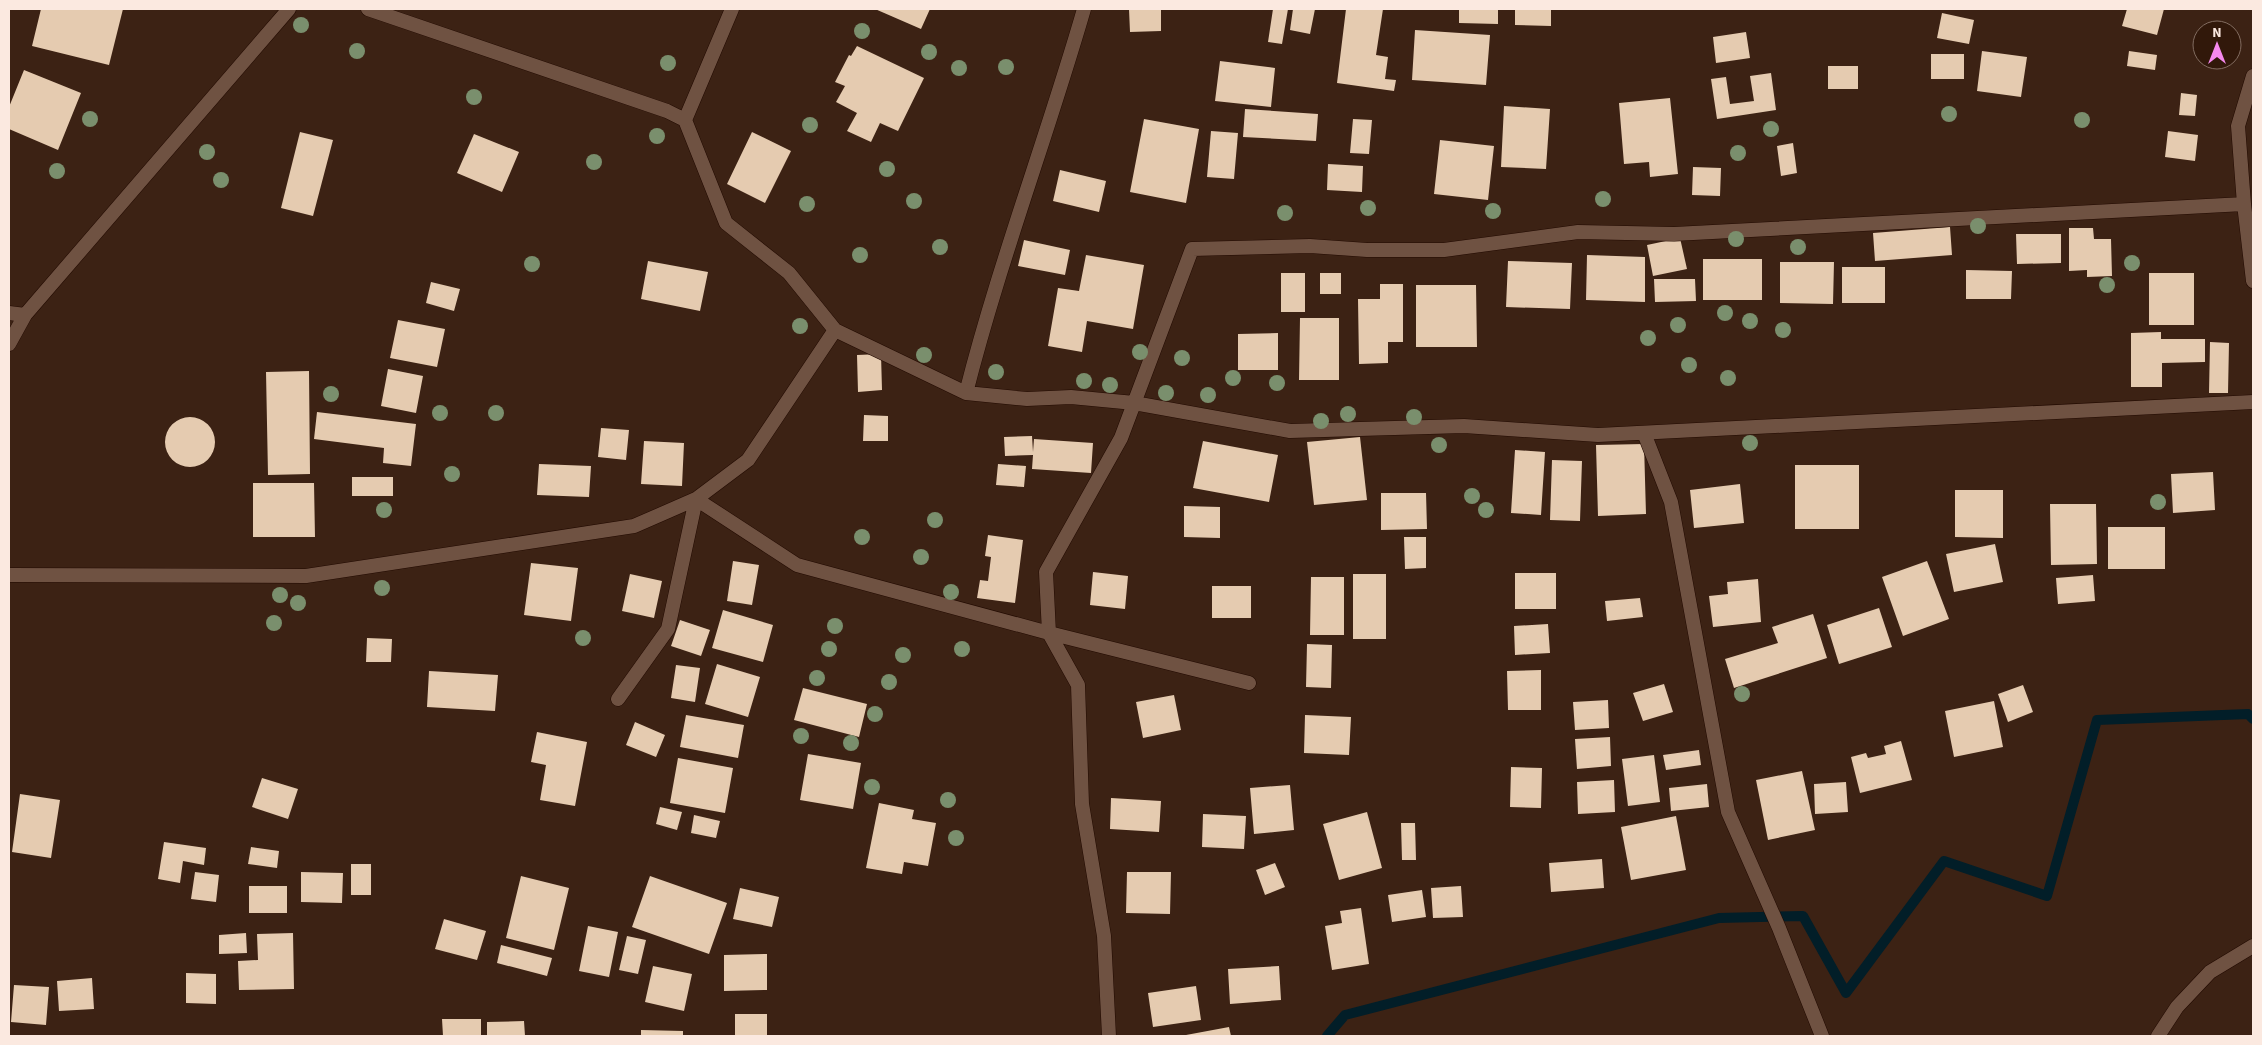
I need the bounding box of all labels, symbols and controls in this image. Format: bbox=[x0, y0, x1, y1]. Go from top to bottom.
north arrow bbox=[2192, 20, 2242, 70]
text: N bbox=[2212, 23, 2222, 43]

